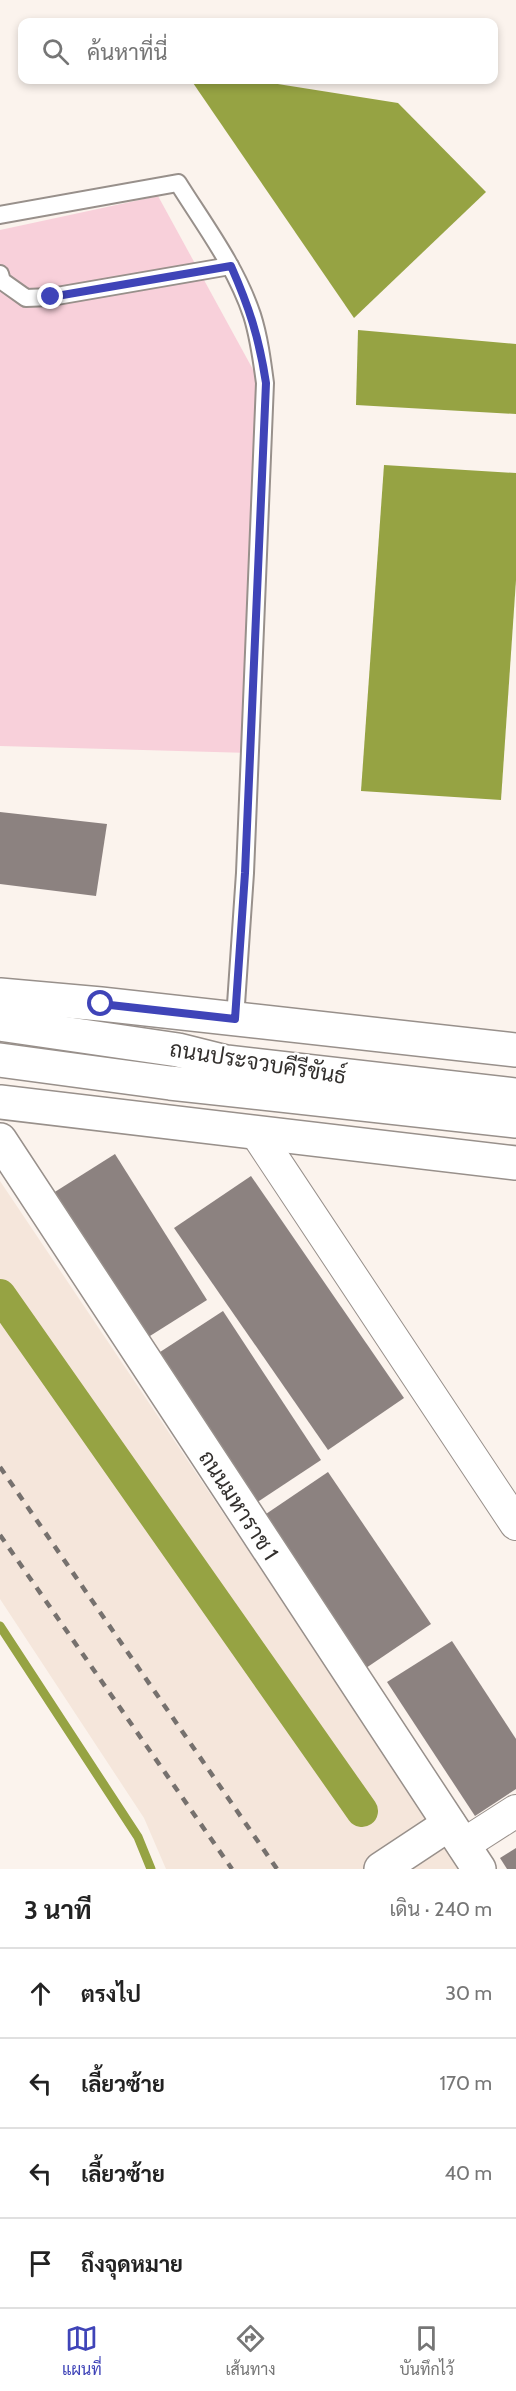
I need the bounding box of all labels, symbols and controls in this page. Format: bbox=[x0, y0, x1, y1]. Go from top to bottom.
search box bbox=[18, 18, 498, 84]
icon: search bbox=[39, 35, 72, 68]
text: ค้นหาที่นี่ bbox=[87, 39, 167, 66]
route end bbox=[37, 283, 63, 309]
route start bbox=[87, 990, 113, 1016]
street label: ถนนประจวบคีรีขันธ์ bbox=[168, 1034, 348, 1090]
street label: ถนนมหาราช 1 bbox=[193, 1445, 284, 1565]
text: 3 นาที bbox=[24, 1894, 92, 1926]
text: เดิน · 240 m bbox=[389, 1897, 492, 1921]
icon: ahead bbox=[24, 1977, 57, 2010]
text: ตรงไป bbox=[81, 1981, 141, 2008]
text: 30 m bbox=[445, 1981, 492, 2005]
icon: left bbox=[24, 2067, 57, 2100]
text: เลี้ยวซ้าย bbox=[81, 2071, 165, 2098]
text: 170 m bbox=[440, 2071, 492, 2095]
icon: left bbox=[24, 2157, 57, 2190]
text: เลี้ยวซ้าย bbox=[81, 2161, 165, 2188]
text: 40 m bbox=[444, 2161, 492, 2185]
icon: arrive bbox=[24, 2247, 57, 2280]
text: ถึงจุดหมาย bbox=[81, 2251, 183, 2278]
tab: แผนที่ bbox=[62, 2322, 102, 2379]
tab: เส้นทาง bbox=[226, 2322, 276, 2379]
tab: บันทึกไว้ bbox=[399, 2322, 454, 2379]

